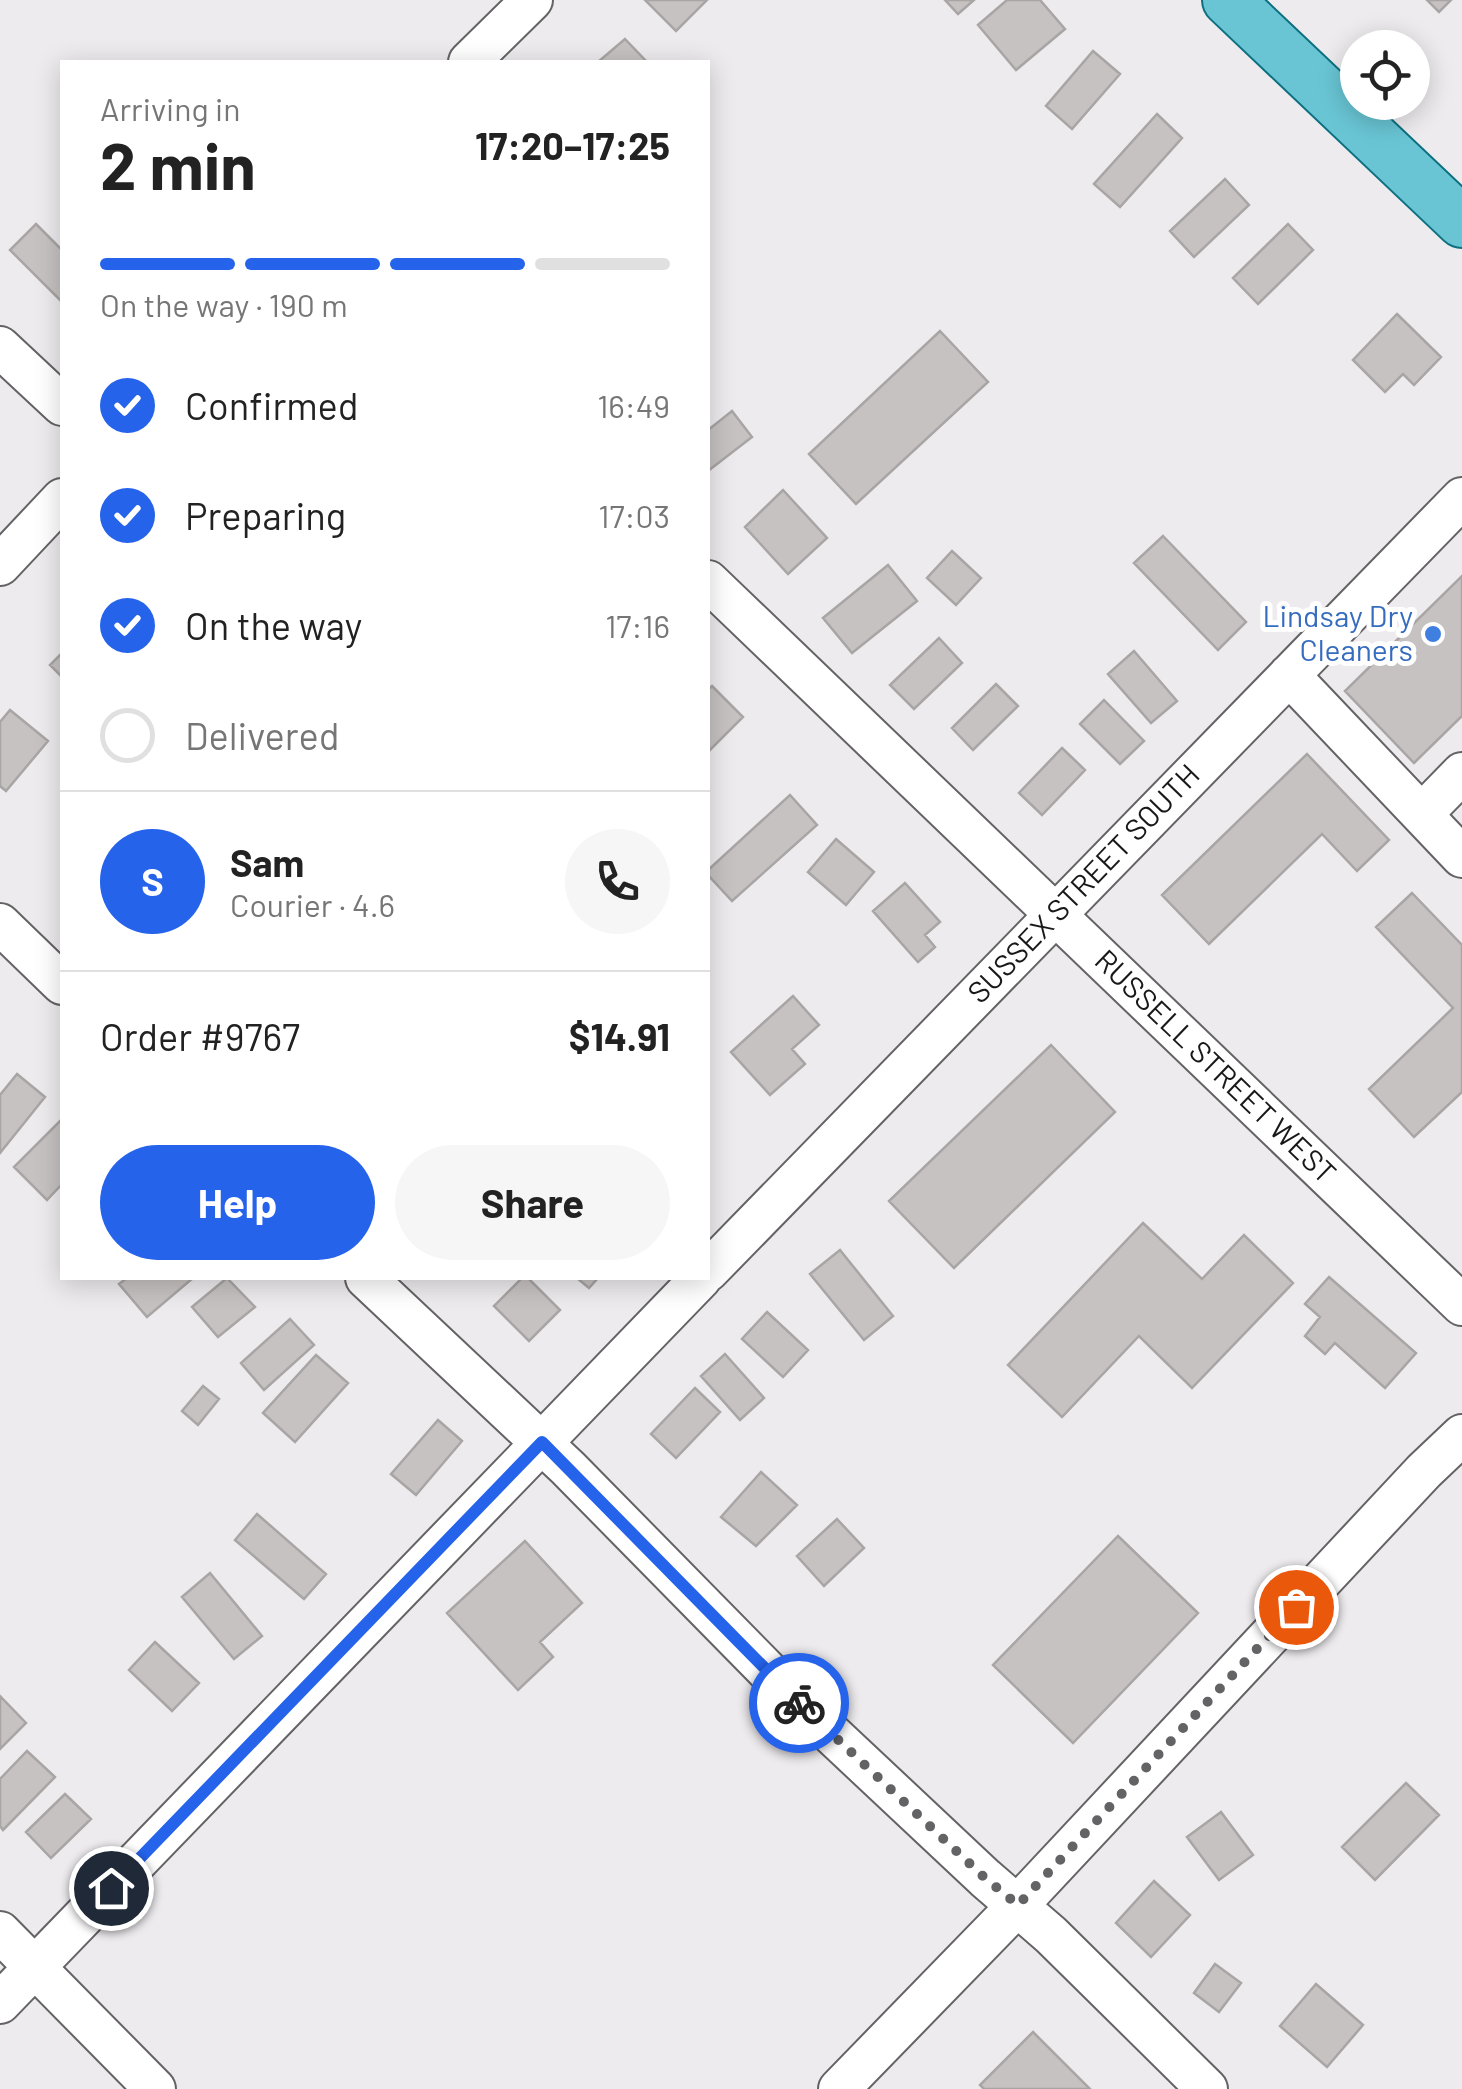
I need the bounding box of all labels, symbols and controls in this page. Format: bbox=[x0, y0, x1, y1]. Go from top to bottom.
map controls bbox=[1340, 30, 1430, 120]
button: locate bbox=[1340, 30, 1430, 120]
text: Arriving in bbox=[100, 89, 240, 127]
text: 17:20–17:25 bbox=[475, 122, 670, 168]
text: 2 min bbox=[100, 125, 256, 203]
text: On the way · 190 m bbox=[100, 285, 348, 323]
icon: check bbox=[100, 378, 155, 433]
text: Confirmed bbox=[185, 382, 358, 428]
text: 16:49 bbox=[597, 386, 670, 424]
icon: check bbox=[100, 488, 155, 543]
text: Preparing bbox=[185, 492, 346, 538]
text: 17:03 bbox=[598, 496, 670, 534]
place label: Lindsay Dry Cleaners bbox=[1262, 597, 1413, 667]
icon: check bbox=[100, 598, 155, 653]
text: On the way bbox=[185, 602, 362, 648]
text: 17:16 bbox=[605, 606, 670, 644]
marker: Lindsay Dry Cleaners bbox=[1422, 623, 1444, 645]
text: Delivered bbox=[185, 712, 339, 758]
street label: SUSSEX STREET SOUTH bbox=[959, 756, 1206, 1009]
button: phone bbox=[565, 829, 670, 934]
text: Sam bbox=[230, 839, 304, 885]
text: S bbox=[141, 858, 164, 904]
text: Courier · 4.6 bbox=[230, 885, 395, 923]
street label: RUSSELL STREET WEST bbox=[1089, 941, 1344, 1190]
text: Order #9767 bbox=[100, 1013, 300, 1059]
text: $14.91 bbox=[569, 1013, 670, 1059]
button: Help bbox=[100, 1145, 375, 1260]
button: Share bbox=[395, 1145, 670, 1260]
pin bbox=[1254, 1565, 1339, 1650]
icon: bag bbox=[1269, 1580, 1324, 1635]
courier bbox=[749, 1653, 849, 1753]
icon: bike bbox=[772, 1676, 827, 1731]
pin bbox=[69, 1846, 154, 1931]
icon: home bbox=[84, 1861, 139, 1916]

